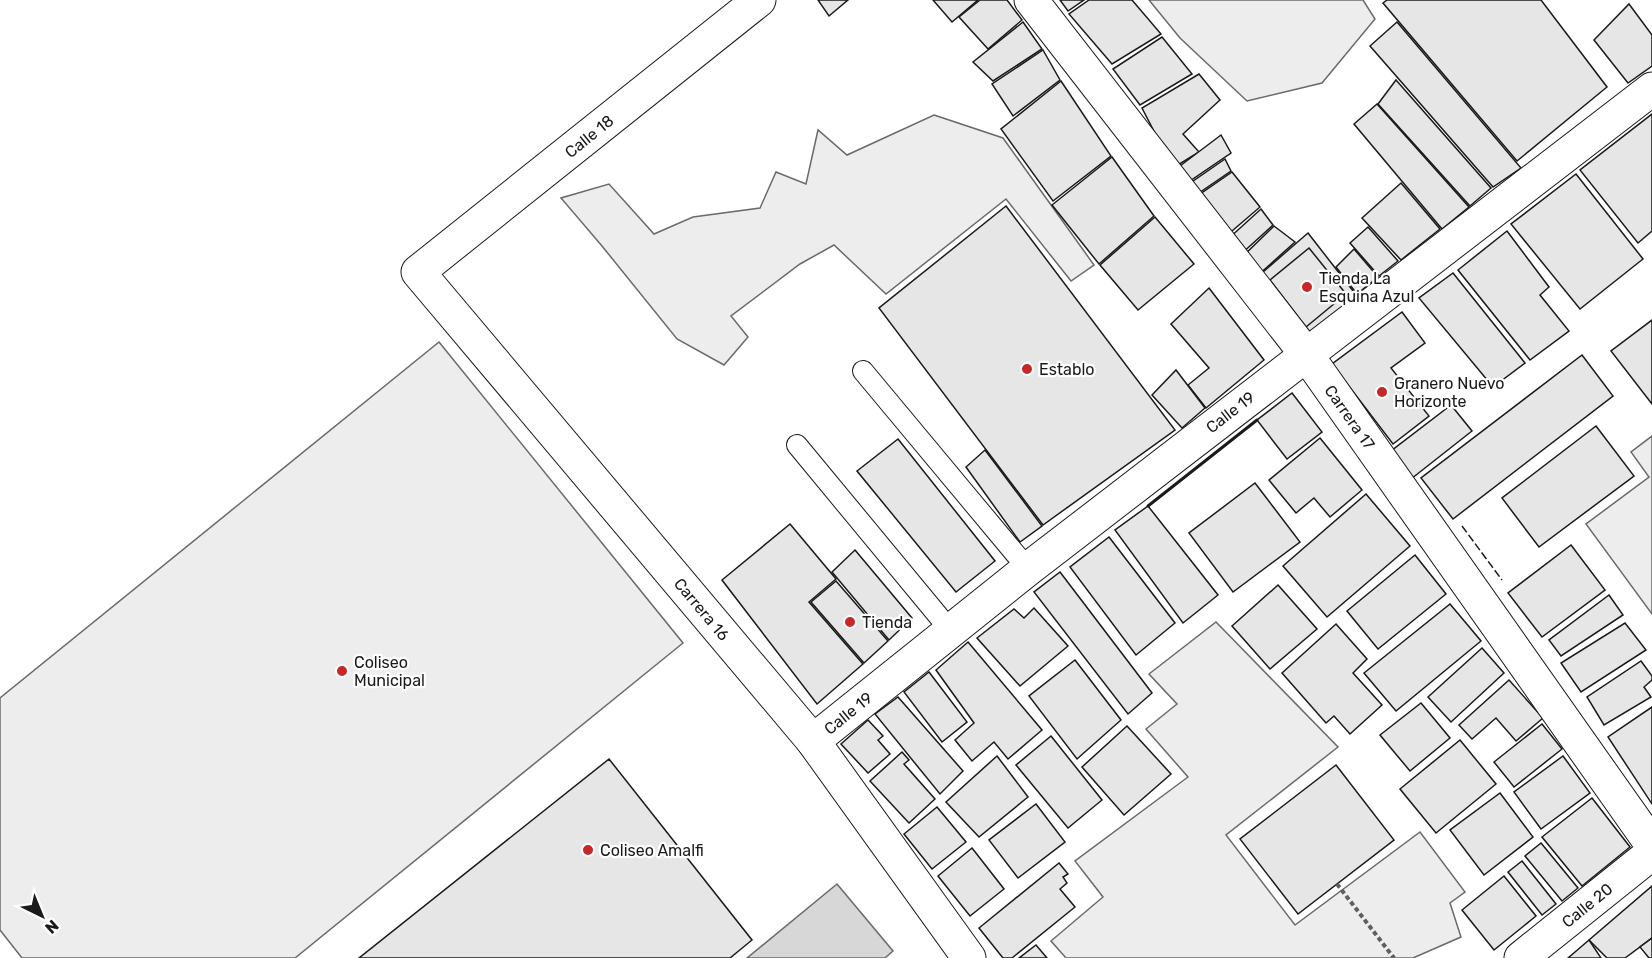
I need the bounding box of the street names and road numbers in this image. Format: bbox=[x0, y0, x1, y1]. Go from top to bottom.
street label: Calle 18 bbox=[561, 111, 618, 162]
street label: Carrera 17 bbox=[1321, 381, 1379, 453]
street label: Calle 19 bbox=[1202, 388, 1258, 437]
street label: Carrera 16 bbox=[670, 574, 733, 645]
street label: Calle 19 bbox=[820, 688, 876, 739]
street label: Calle 20 bbox=[1558, 879, 1616, 932]

